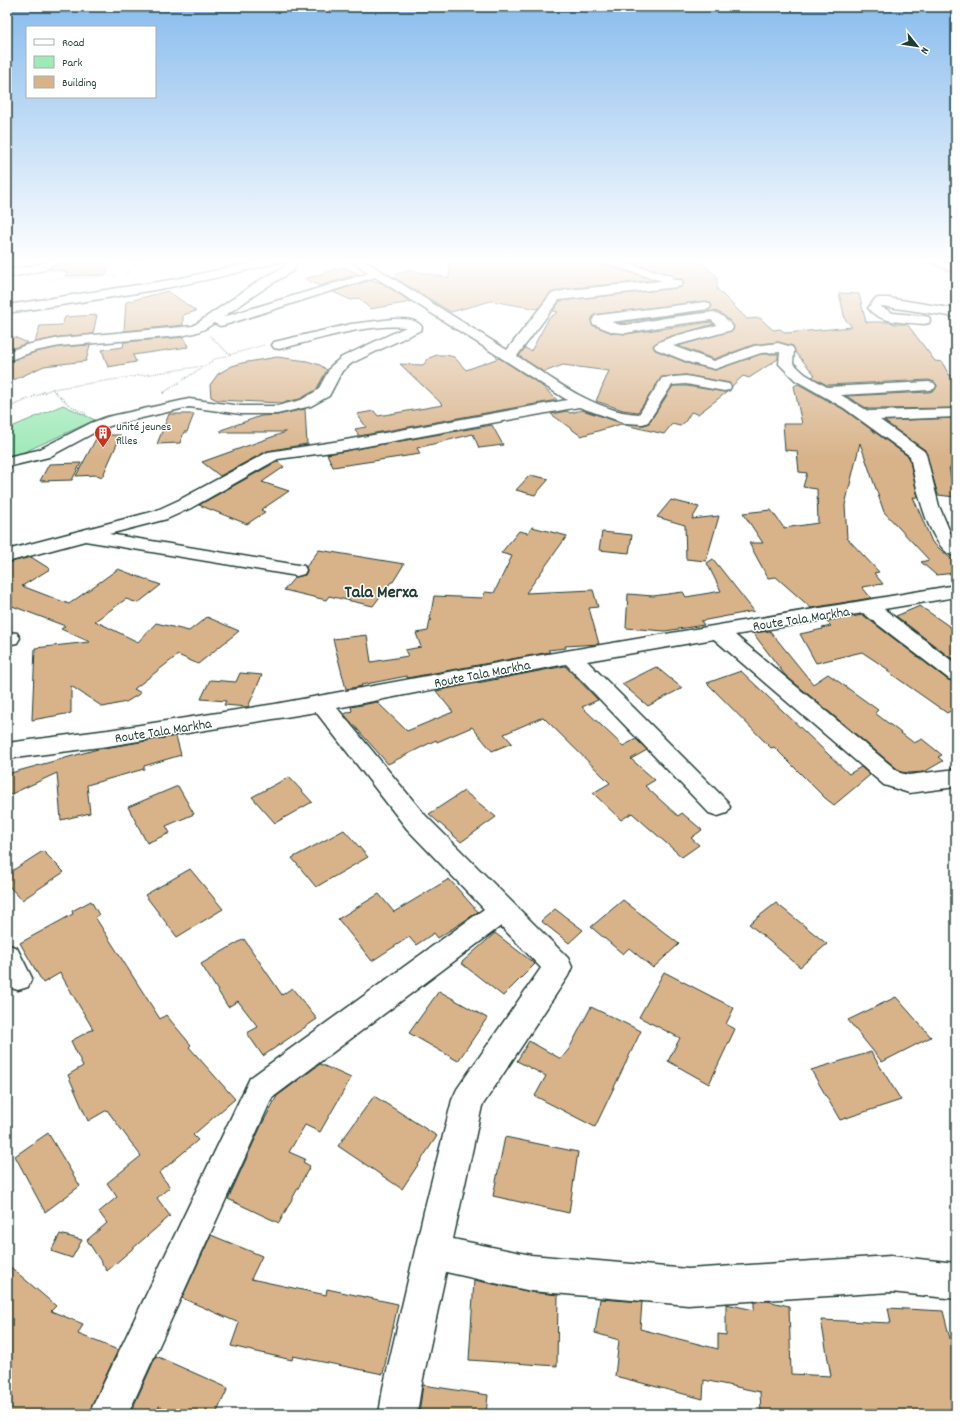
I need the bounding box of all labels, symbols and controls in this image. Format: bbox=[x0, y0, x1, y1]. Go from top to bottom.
legend bbox=[26, 26, 156, 98]
north arrow bbox=[897, 26, 937, 66]
text: Road bbox=[62, 35, 84, 52]
text: N bbox=[915, 44, 932, 57]
text: Park bbox=[62, 55, 83, 72]
text: Building bbox=[62, 75, 97, 92]
place label: Unité jeunes filles bbox=[116, 419, 171, 450]
building icon: Unité jeunes filles bbox=[93, 423, 113, 448]
district label: Tala Merxa bbox=[345, 581, 418, 606]
street label: Route Tala Markha bbox=[752, 602, 851, 637]
street label: Route Tala Markha bbox=[433, 656, 533, 694]
street label: Route Tala Markha bbox=[114, 714, 213, 749]

